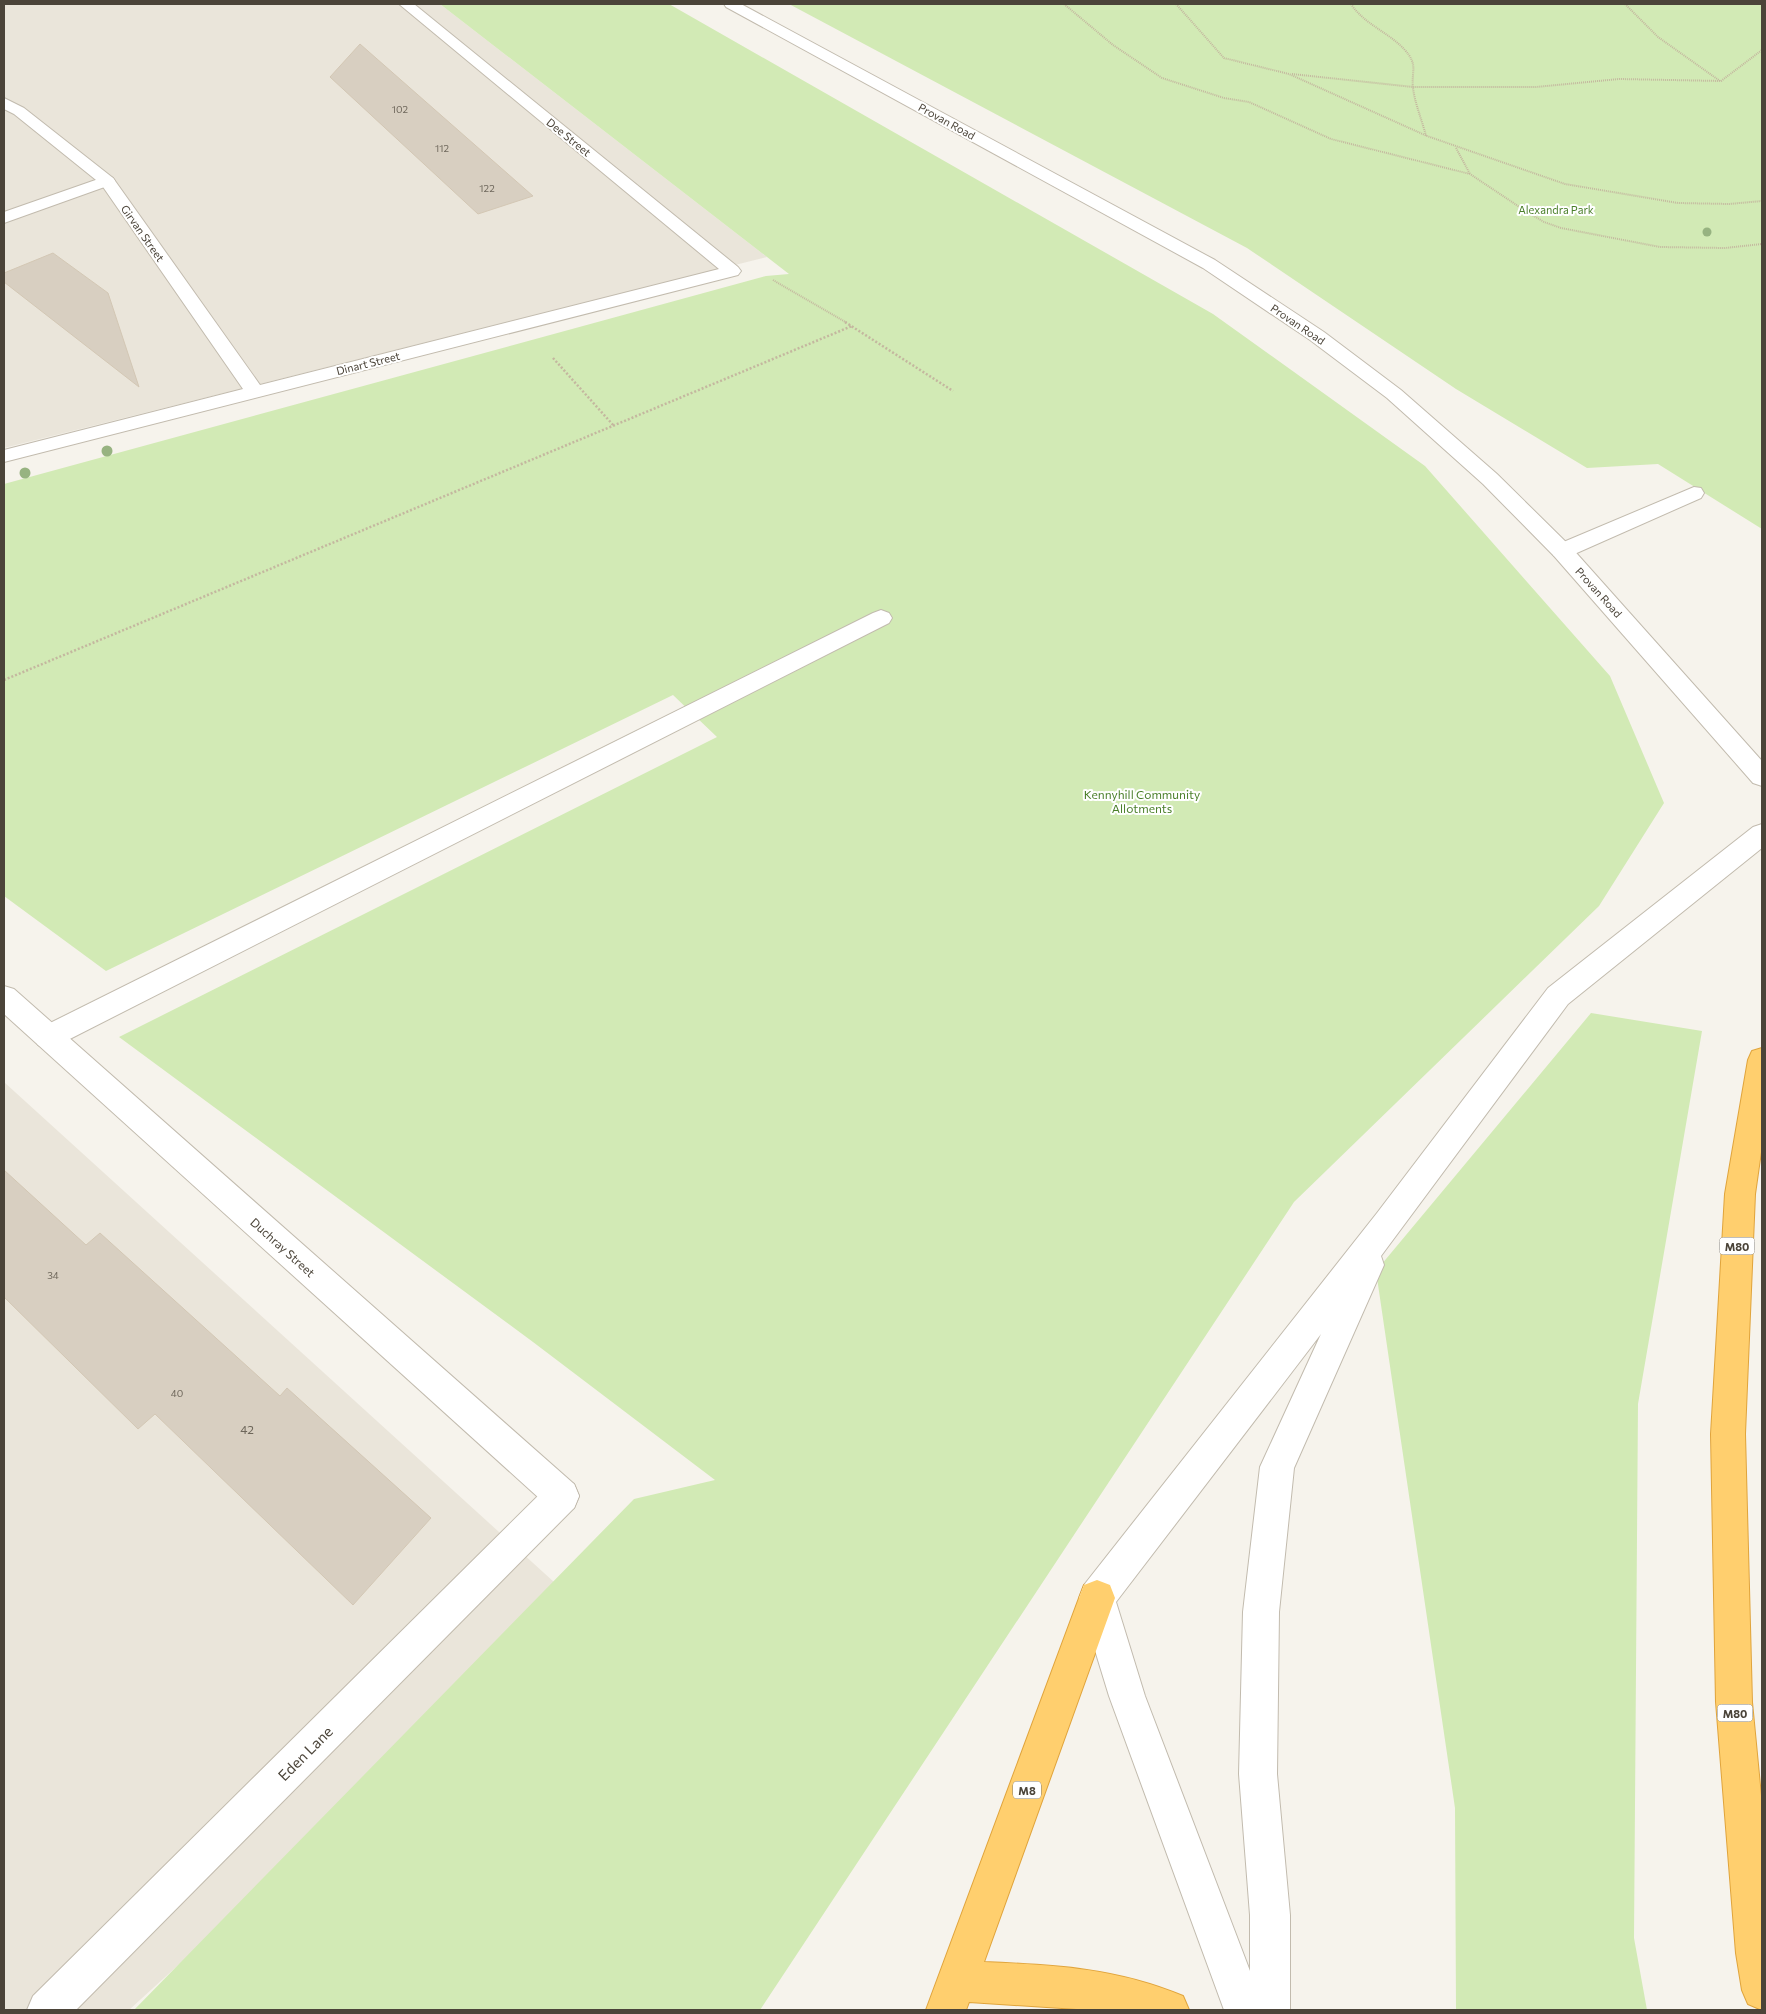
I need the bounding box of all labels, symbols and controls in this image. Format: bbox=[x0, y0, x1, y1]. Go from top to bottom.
street label: Provan Road bbox=[916, 100, 978, 142]
house number: 102 bbox=[392, 103, 409, 115]
street label: Dee Street bbox=[544, 115, 594, 159]
house number: 112 bbox=[435, 142, 449, 154]
house number: 122 bbox=[479, 182, 495, 194]
street label: Girvan Street bbox=[119, 202, 168, 264]
park label: Alexandra Park bbox=[1518, 203, 1594, 216]
street label: Provan Road bbox=[1268, 301, 1328, 347]
street label: Dinart Street bbox=[335, 349, 402, 377]
street label: Provan Road bbox=[1573, 564, 1625, 620]
park label: Kennyhill Community Allotments bbox=[1084, 787, 1200, 815]
street label: Duchray Street bbox=[248, 1214, 318, 1280]
road number: M80 bbox=[1720, 1238, 1754, 1254]
house number: 34 bbox=[47, 1269, 59, 1281]
house number: 40 bbox=[171, 1387, 183, 1399]
house number: 42 bbox=[240, 1422, 254, 1436]
road number: M80 bbox=[1718, 1705, 1752, 1722]
street label: Eden Lane bbox=[274, 1722, 336, 1784]
road number: M8 bbox=[1013, 1782, 1041, 1798]

